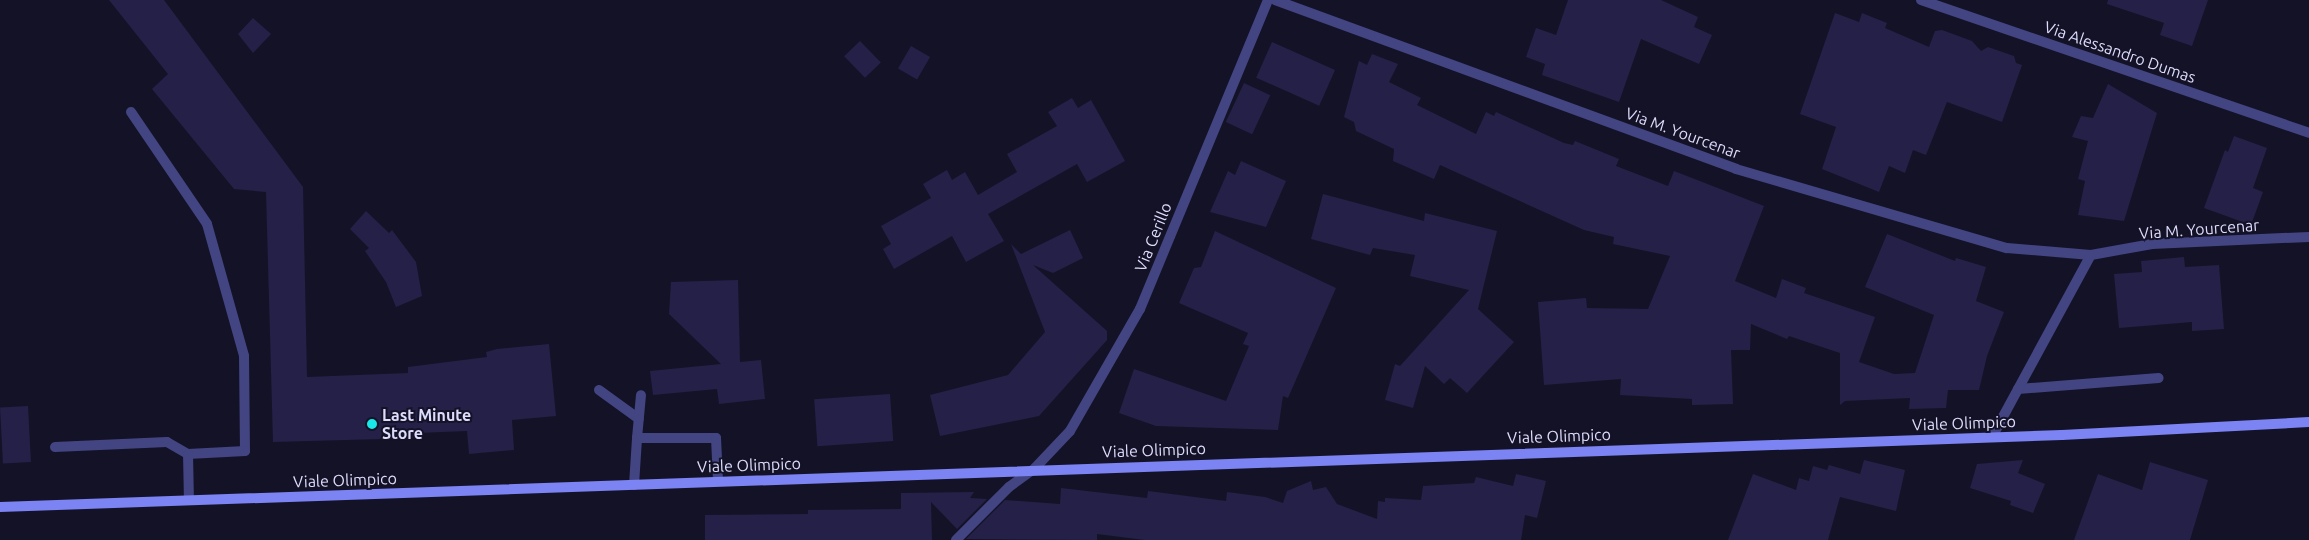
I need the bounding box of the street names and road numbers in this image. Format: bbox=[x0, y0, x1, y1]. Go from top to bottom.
street label: Via Alessandro Dumas bbox=[2042, 17, 2198, 87]
street label: Via M. Yourcenar bbox=[1623, 103, 1743, 163]
street label: Via Cerillo bbox=[1130, 200, 1176, 274]
street label: Via M. Yourcenar bbox=[2138, 215, 2260, 243]
street label: Viale Olimpico bbox=[1912, 412, 2016, 434]
street label: Viale Olimpico bbox=[1507, 425, 1611, 447]
street label: Viale Olimpico bbox=[1102, 439, 1206, 461]
street label: Viale Olimpico bbox=[697, 454, 801, 476]
street label: Viale Olimpico bbox=[293, 469, 397, 491]

